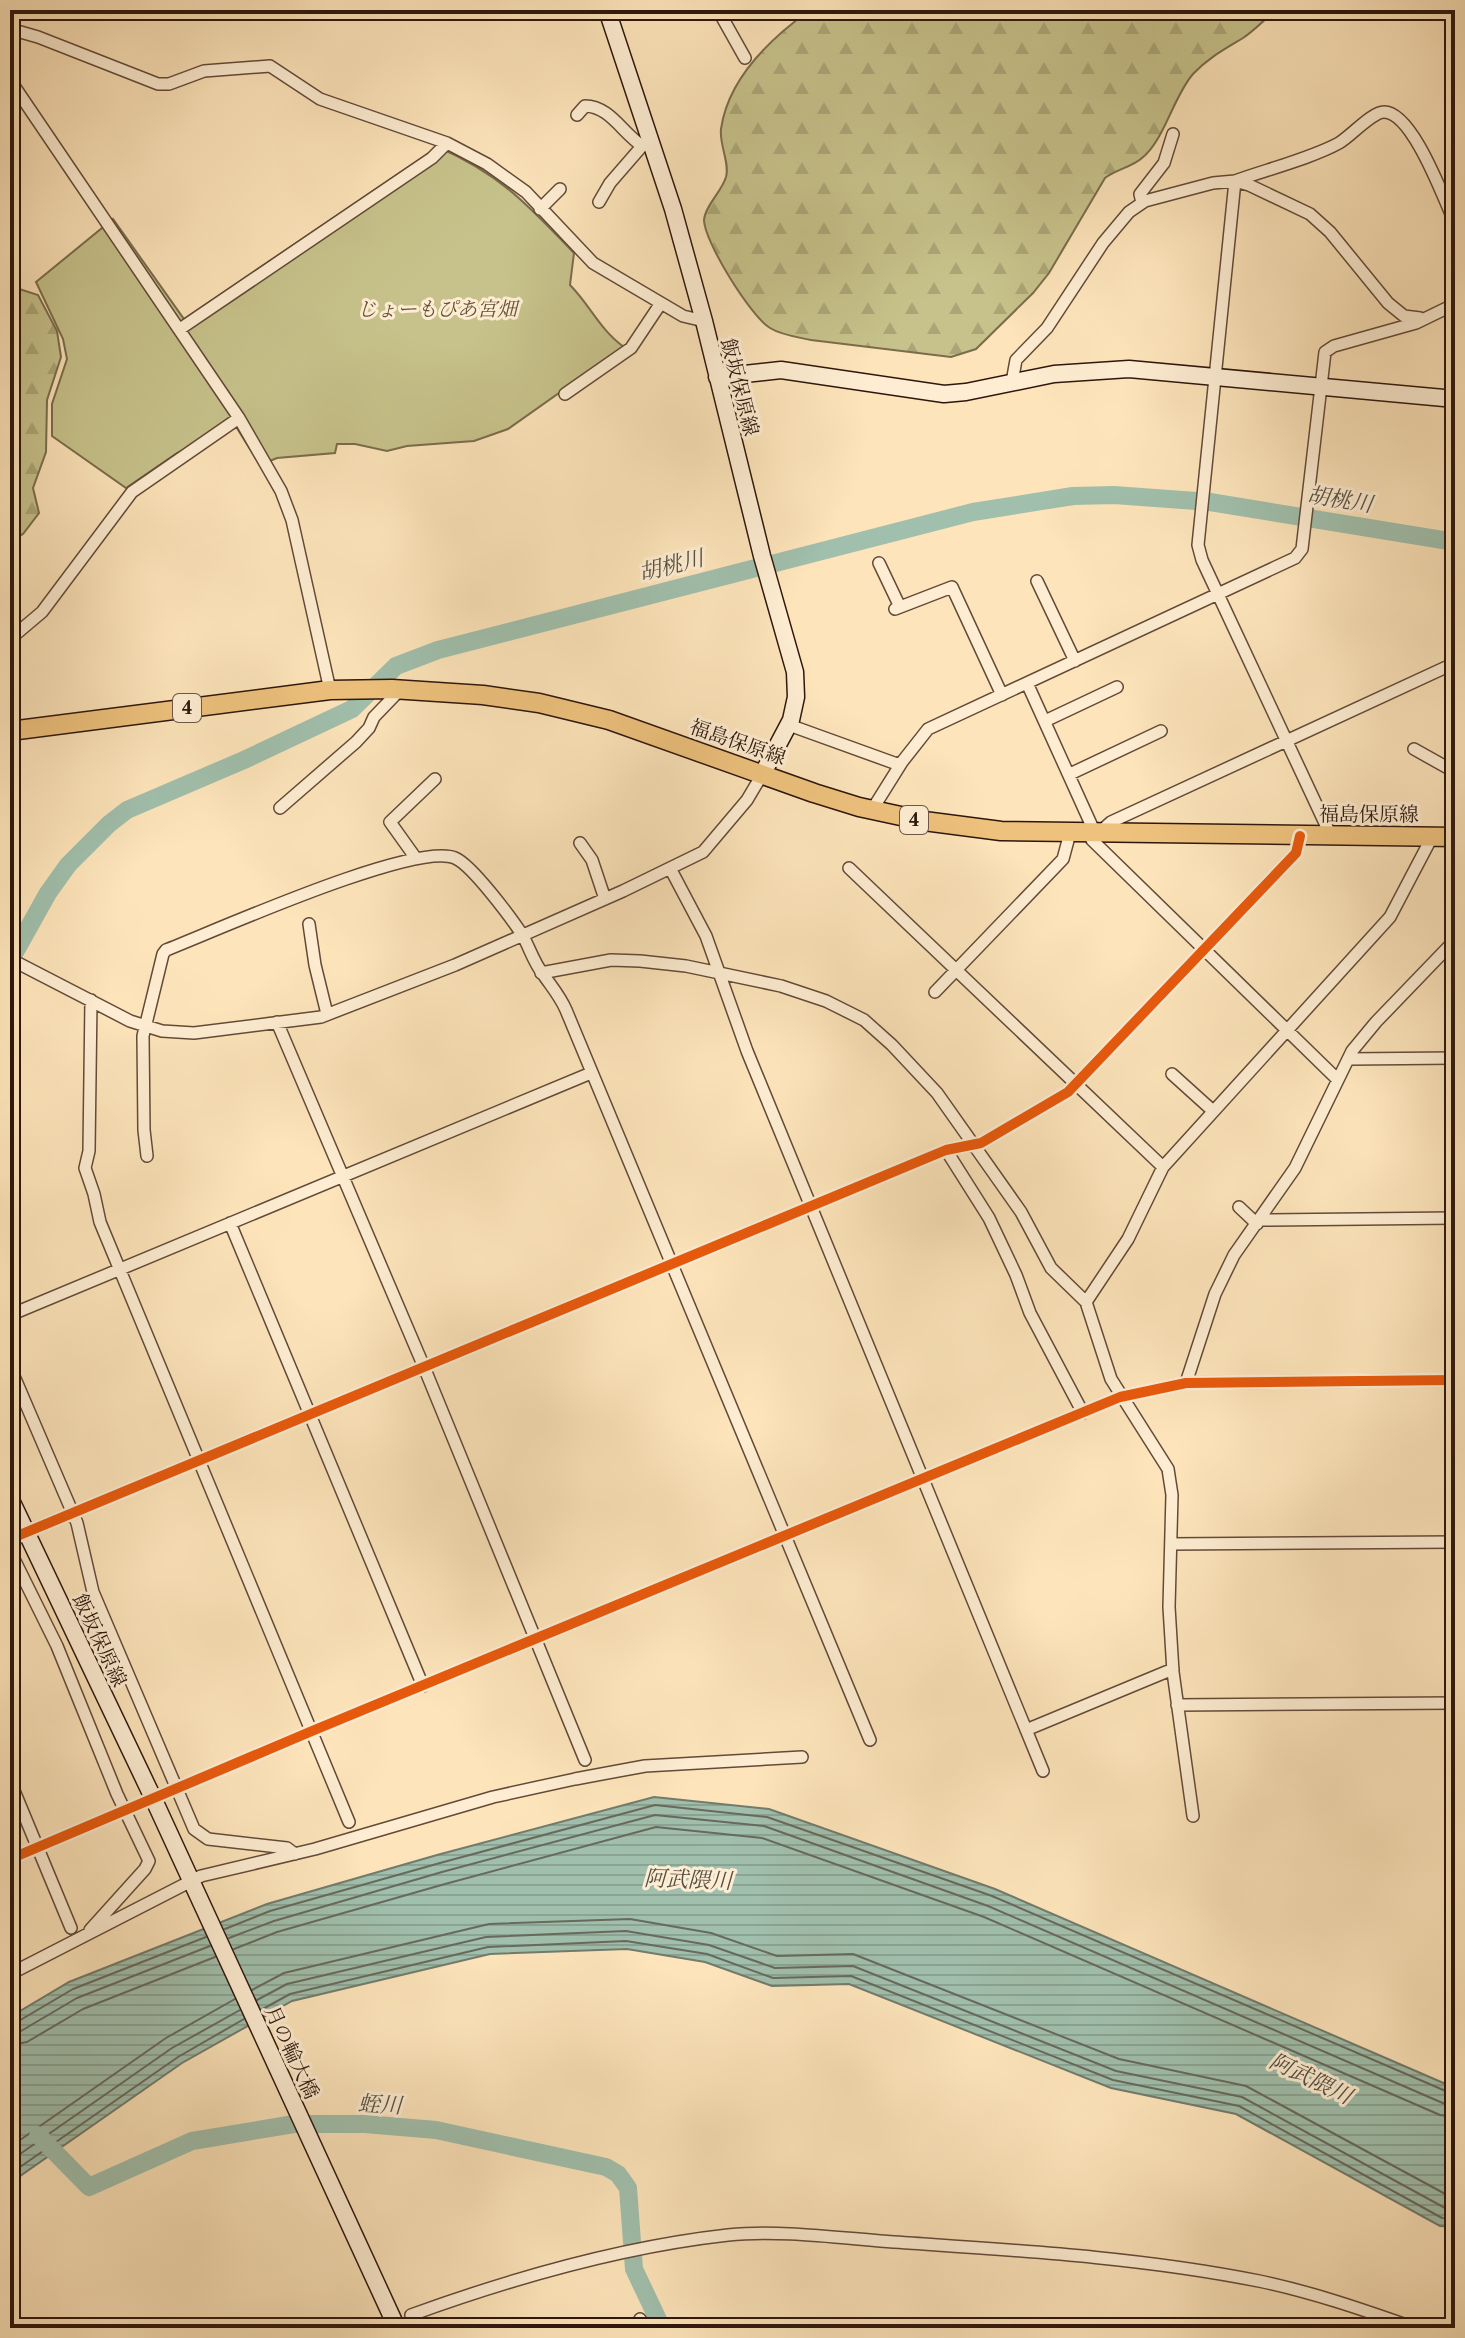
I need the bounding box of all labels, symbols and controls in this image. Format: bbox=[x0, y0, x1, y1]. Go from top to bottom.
park label: じょーもぴあ宮畑 bbox=[357, 297, 520, 321]
street label: 飯坂保原線 bbox=[716, 336, 764, 438]
water label: 胡桃川 bbox=[1305, 481, 1377, 518]
water label: 胡桃川 bbox=[636, 544, 708, 587]
road number: 4 bbox=[173, 694, 201, 722]
street label: 福島保原線 bbox=[687, 714, 789, 770]
street label: 福島保原線 bbox=[1319, 802, 1419, 826]
road number: 4 bbox=[900, 806, 928, 834]
street label: 飯坂保原線 bbox=[68, 1590, 132, 1690]
water label: 阿武隈川 bbox=[644, 1864, 734, 1895]
street label: 月の輪大橋 bbox=[260, 2002, 324, 2102]
water label: 阿武隈川 bbox=[1265, 2047, 1358, 2111]
water label: 蛭川 bbox=[357, 2090, 405, 2119]

